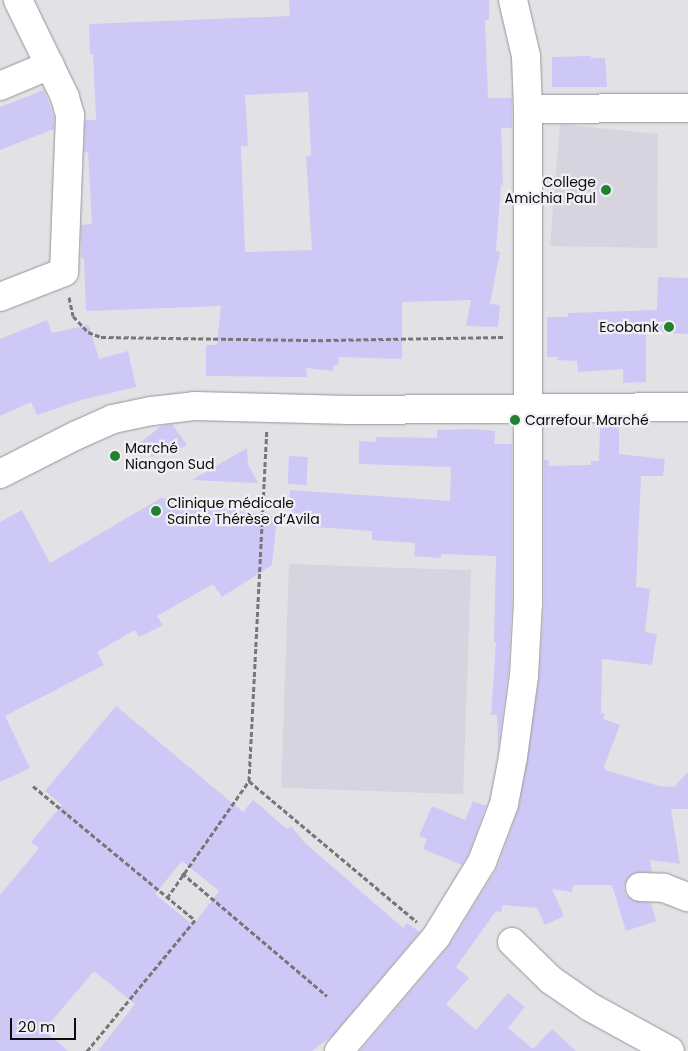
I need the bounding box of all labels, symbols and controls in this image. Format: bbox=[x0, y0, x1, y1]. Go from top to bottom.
place label: College Amichia Paul bbox=[505, 174, 596, 206]
marker: College Amichia Paul bbox=[600, 184, 612, 196]
place label: Ecobank bbox=[599, 319, 659, 335]
marker: Ecobank bbox=[663, 321, 675, 333]
place label: Carrefour Marché bbox=[525, 412, 649, 428]
marker: Carrefour Marché bbox=[509, 414, 521, 426]
place label: Marché Niangon Sud bbox=[125, 440, 214, 472]
marker: Marché Niangon Sud bbox=[109, 450, 121, 462]
place label: Clinique médicale Sainte Thérèse d’Avila bbox=[167, 495, 320, 528]
marker: Clinique médicale Sainte Thérèse d’Avila bbox=[149, 504, 163, 518]
scale bar bbox=[12, 1008, 79, 1040]
text: 20 m bbox=[18, 1016, 56, 1037]

